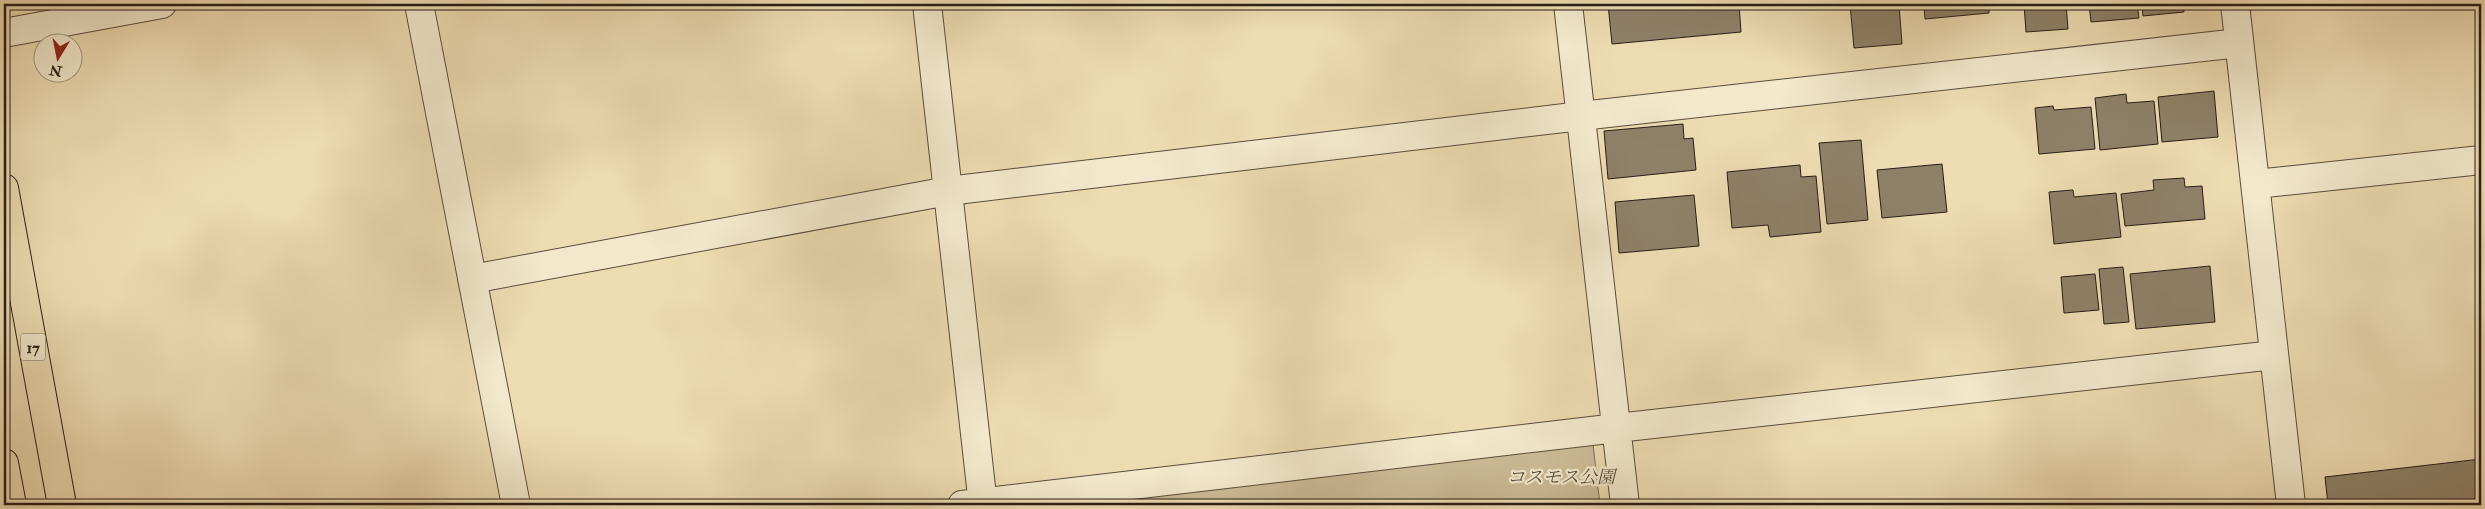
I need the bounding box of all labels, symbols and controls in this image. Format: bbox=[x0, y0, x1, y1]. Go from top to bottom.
north arrow bbox=[32, 32, 82, 82]
text: N bbox=[48, 61, 64, 80]
road number: 17 bbox=[20, 334, 46, 361]
park label: コスモス公園 bbox=[1507, 466, 1618, 489]

